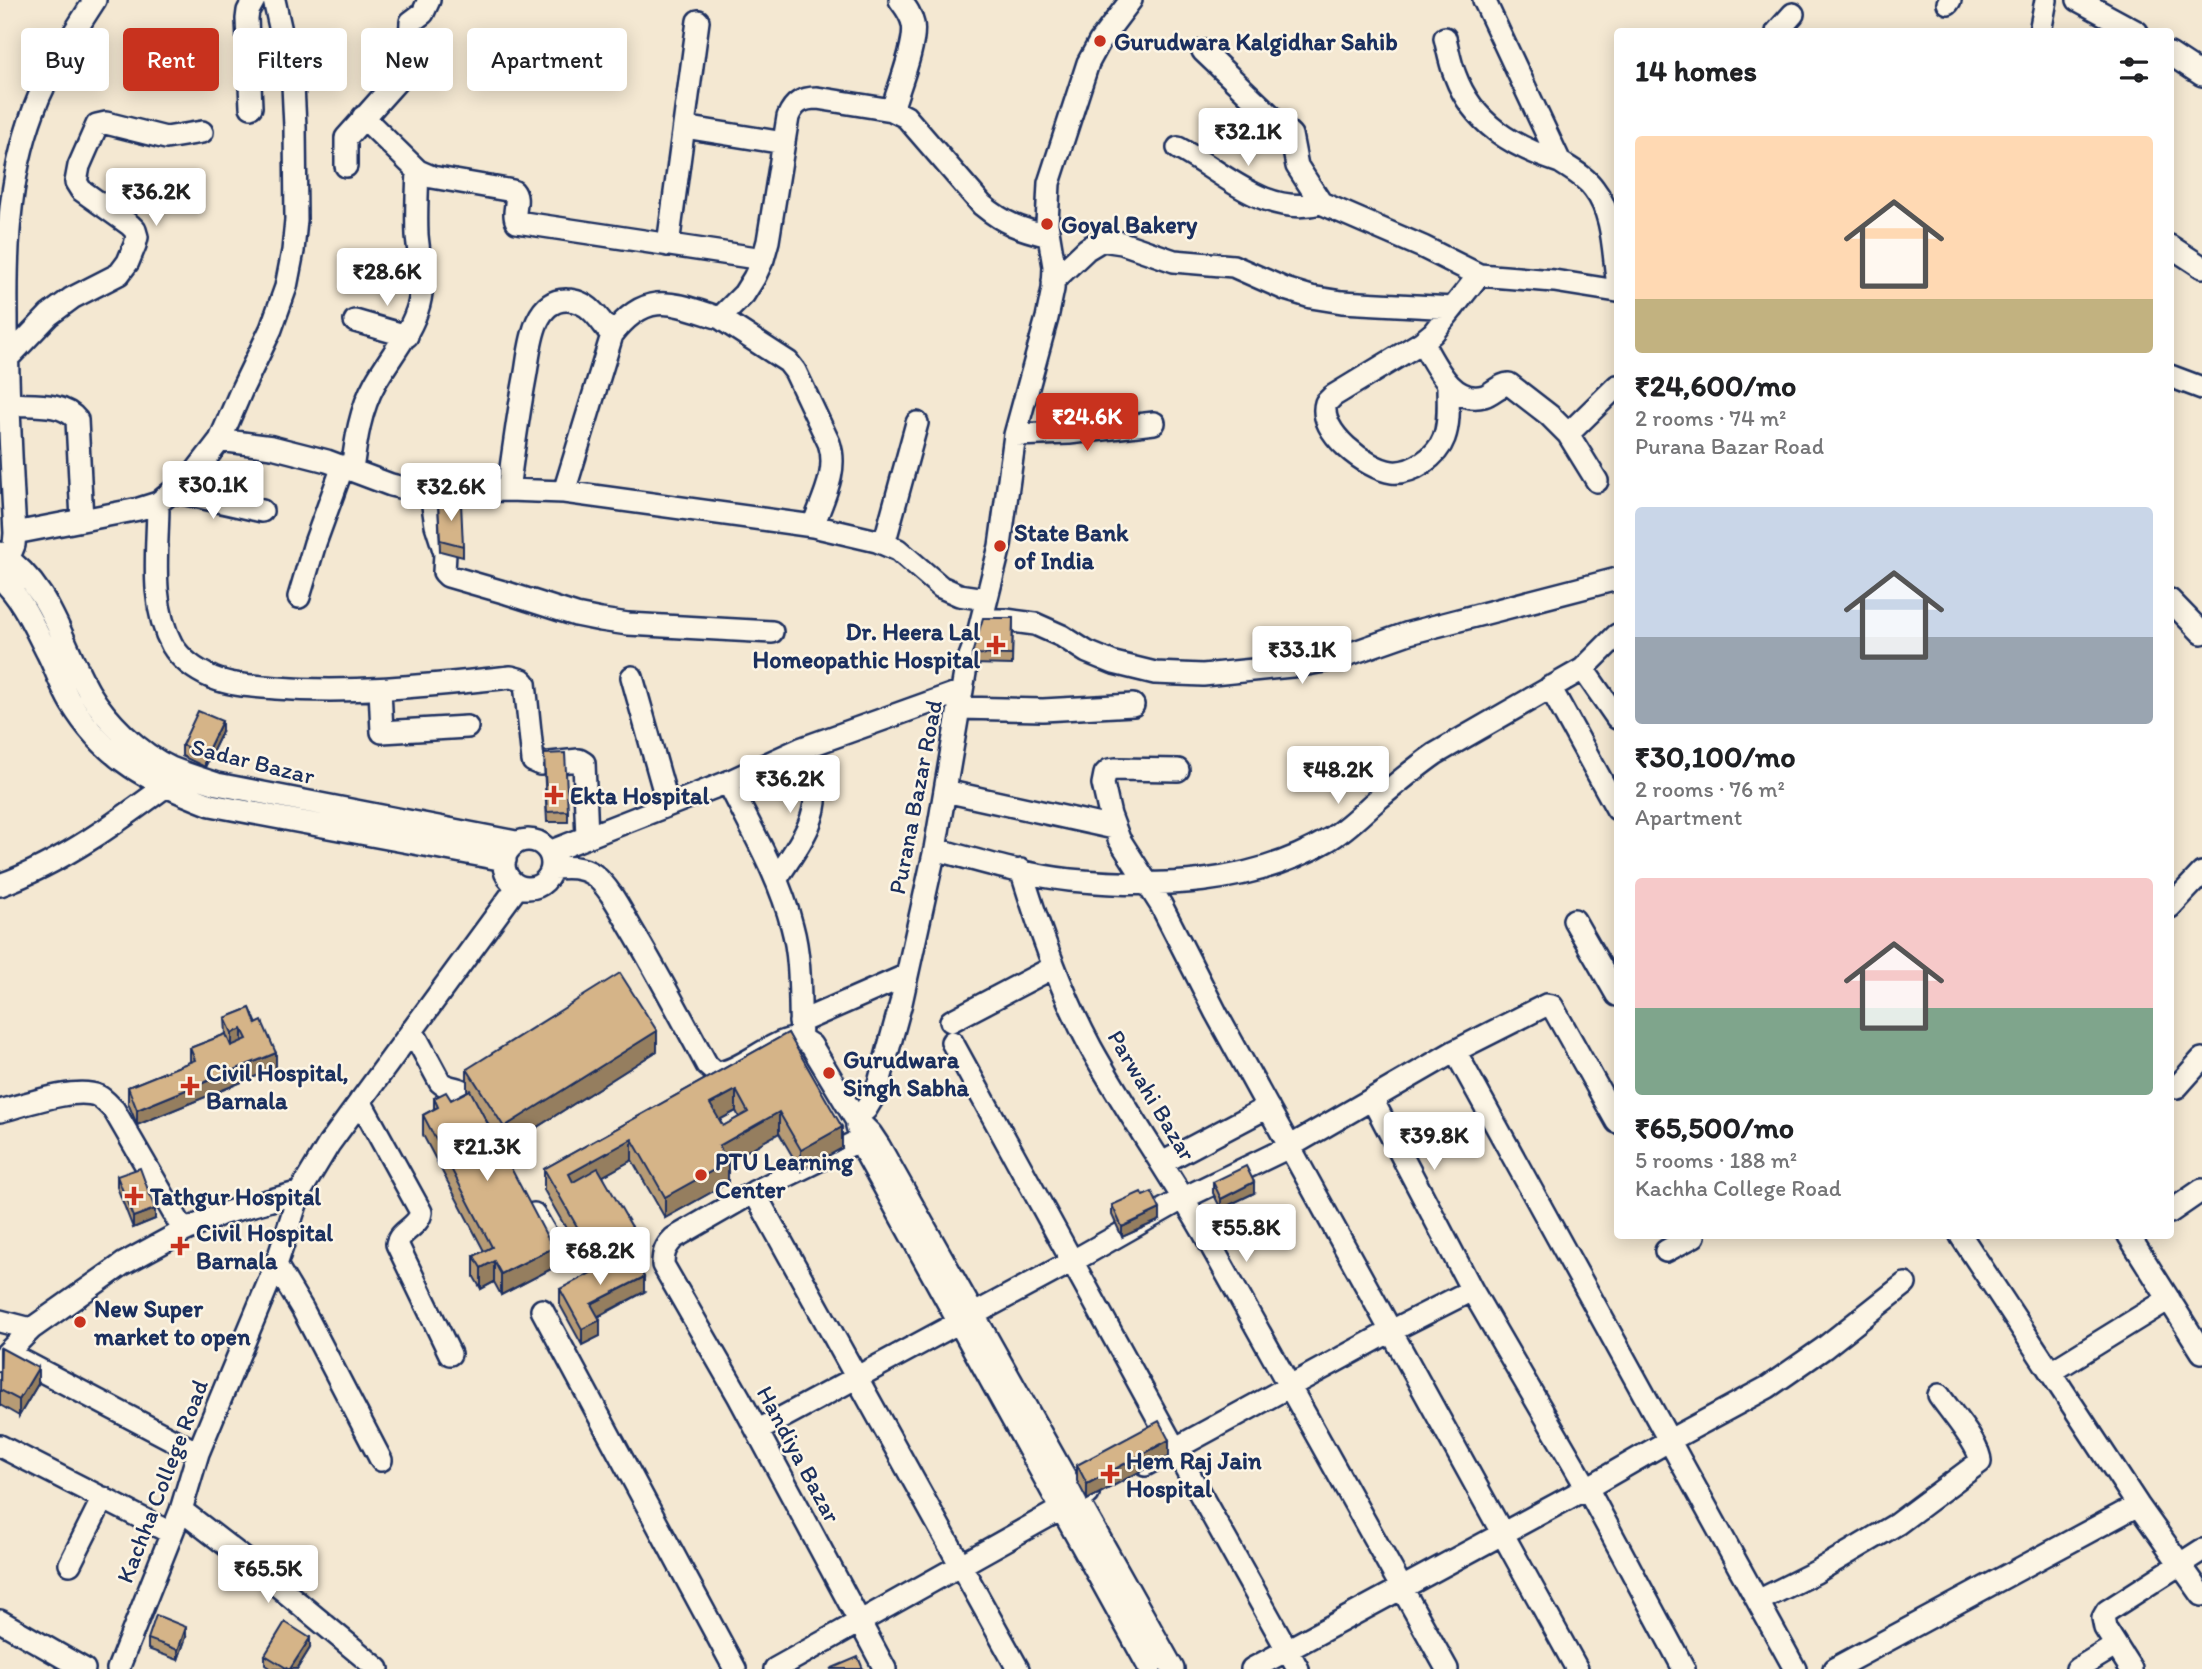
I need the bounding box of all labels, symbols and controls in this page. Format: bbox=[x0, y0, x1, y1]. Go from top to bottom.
place label: Gurudwara Kalgidhar Sahib bbox=[1114, 27, 1398, 57]
chip: Buy bbox=[21, 28, 109, 91]
chip: Rent bbox=[123, 28, 219, 91]
chip: Filters bbox=[233, 28, 347, 91]
chip: New bbox=[361, 28, 453, 91]
chip: Apartment bbox=[467, 28, 627, 91]
marker: Gurudwara Kalgidhar Sahib bbox=[1092, 33, 1108, 49]
icon: filters bbox=[2115, 51, 2153, 89]
text: 14 homes bbox=[1635, 52, 1757, 89]
pin: ₹32.1K bbox=[1191, 108, 1305, 168]
text: ₹32.1K bbox=[1215, 117, 1281, 145]
pin: ₹36.2K bbox=[99, 168, 213, 228]
text: ₹36.2K bbox=[122, 177, 190, 205]
icon: home bbox=[1831, 181, 1957, 307]
place label: Goyal Bakery bbox=[1061, 210, 1198, 240]
marker: Goyal Bakery bbox=[1039, 216, 1055, 232]
pin: ₹28.6K bbox=[330, 248, 444, 308]
text: ₹28.6K bbox=[353, 257, 421, 285]
text: ₹24,600/mo bbox=[1635, 367, 1796, 404]
pin: ₹24.6K bbox=[1030, 393, 1144, 453]
text: ₹24.6K bbox=[1052, 402, 1122, 430]
text: 2 rooms · 74 m² bbox=[1635, 404, 1787, 432]
text: Purana Bazar Road bbox=[1635, 432, 1824, 460]
pin: ₹30.1K bbox=[156, 462, 270, 521]
pin: ₹32.6K bbox=[394, 463, 508, 523]
text: ₹30.1K bbox=[179, 470, 247, 498]
text: ₹32.6K bbox=[417, 472, 485, 500]
place label: State Bank of India bbox=[1014, 518, 1129, 575]
marker: State Bank of India bbox=[992, 538, 1008, 554]
icon: home bbox=[1831, 552, 1957, 678]
place label: Dr. Heera Lal Homeopathic Hospital bbox=[753, 617, 980, 675]
pin: ₹33.1K bbox=[1245, 626, 1359, 686]
marker: Dr. Heera Lal Homeopathic Hospital bbox=[986, 635, 1006, 655]
text: ₹33.1K bbox=[1268, 635, 1336, 663]
street label: Purana Bazar Road bbox=[882, 697, 948, 897]
street label: Sadar Bazar bbox=[188, 732, 318, 790]
text: ₹30,100/mo bbox=[1635, 738, 1796, 775]
pin: ₹48.2K bbox=[1281, 746, 1395, 806]
text: ₹48.2K bbox=[1303, 755, 1373, 783]
pin: ₹36.2K bbox=[733, 756, 847, 815]
text: ₹36.2K bbox=[756, 764, 824, 792]
text: 2 rooms · 76 m² bbox=[1635, 775, 1785, 803]
place label: Ekta Hospital bbox=[570, 781, 709, 811]
marker: Ekta Hospital bbox=[544, 785, 564, 805]
text: Apartment bbox=[1635, 803, 1742, 831]
icon: home bbox=[1831, 923, 1957, 1049]
street label: Parwahi Bazar bbox=[1102, 1024, 1202, 1166]
place label: Gurudwara Singh Sabha bbox=[843, 1045, 970, 1103]
place label: Civil Hospital, Barnala bbox=[206, 1058, 349, 1115]
marker: Gurudwara Singh Sabha bbox=[821, 1065, 837, 1081]
marker: Civil Hospital, Barnala bbox=[180, 1076, 200, 1096]
text: ₹65,500/mo bbox=[1635, 1109, 1794, 1146]
pin: ₹39.8K bbox=[1377, 1112, 1491, 1172]
text: ₹39.8K bbox=[1400, 1121, 1468, 1149]
pin: ₹21.3K bbox=[430, 1124, 544, 1183]
text: ₹21.3K bbox=[454, 1132, 520, 1160]
text: 5 rooms · 188 m² bbox=[1635, 1146, 1797, 1174]
place label: PTU Learning Center bbox=[715, 1147, 854, 1204]
marker: PTU Learning Center bbox=[693, 1167, 709, 1183]
text: Kachha College Road bbox=[1635, 1174, 1842, 1202]
place label: Tathgur Hospital bbox=[149, 1182, 321, 1212]
marker: Tathgur Hospital bbox=[124, 1186, 144, 1206]
pin: ₹55.8K bbox=[1189, 1204, 1303, 1264]
text: ₹55.8K bbox=[1212, 1213, 1280, 1241]
place label: Civil Hospital Barnala bbox=[196, 1218, 333, 1275]
pin: ₹68.2K bbox=[543, 1228, 657, 1287]
marker: Civil Hospital Barnala bbox=[170, 1236, 190, 1256]
text: ₹68.2K bbox=[566, 1236, 634, 1264]
place label: New Super market to open bbox=[93, 1294, 251, 1352]
marker: New Super market to open bbox=[72, 1314, 88, 1330]
street label: Kachha College Road bbox=[110, 1375, 214, 1587]
street label: Handiya Bazar bbox=[751, 1381, 847, 1527]
place label: Hem Raj Jain Hospital bbox=[1126, 1446, 1262, 1504]
marker: Hem Raj Jain Hospital bbox=[1100, 1464, 1120, 1484]
pin: ₹65.5K bbox=[211, 1546, 325, 1605]
text: ₹65.5K bbox=[234, 1554, 302, 1582]

